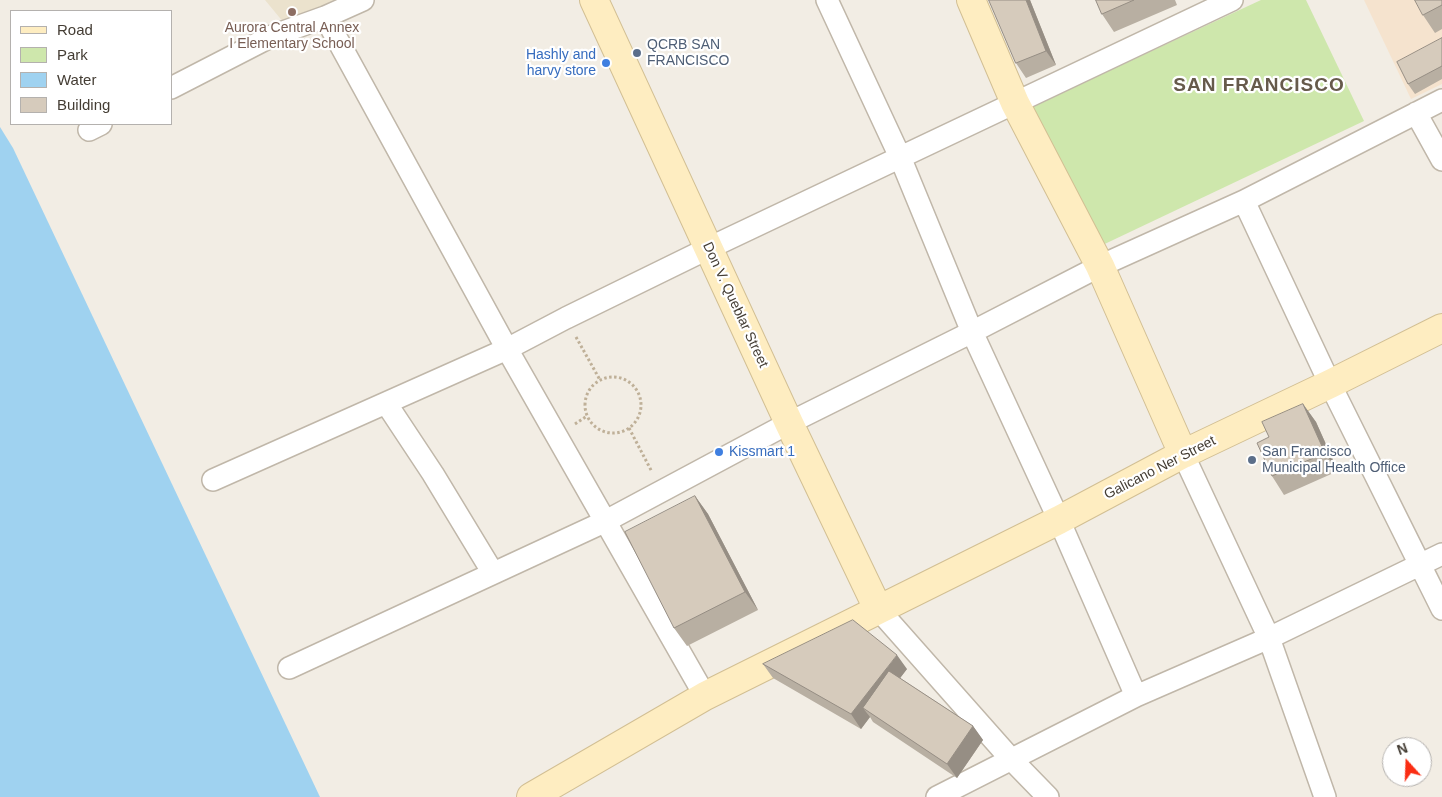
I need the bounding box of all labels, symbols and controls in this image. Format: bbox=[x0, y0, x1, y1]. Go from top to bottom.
marker: Aurora Central Annex I Elementary School bbox=[286, 6, 298, 18]
legend bbox=[10, 10, 172, 125]
place label: Aurora Central Annex I Elementary School bbox=[225, 20, 359, 52]
text: Road bbox=[57, 21, 93, 38]
place label: QCRB SAN FRANCISCO bbox=[647, 37, 729, 70]
text: Park bbox=[57, 46, 88, 63]
place label: Hashly and harvy store bbox=[526, 47, 596, 80]
marker: QCRB SAN FRANCISCO bbox=[631, 47, 643, 59]
marker: Hashly and harvy store bbox=[600, 57, 612, 69]
text: Water bbox=[57, 71, 96, 88]
district label: SAN FRANCISCO bbox=[1172, 75, 1346, 97]
text: Building bbox=[57, 96, 110, 113]
street label: Don V. Queblar Street bbox=[699, 240, 771, 370]
street label: Galicano Ner Street bbox=[1101, 433, 1219, 503]
place label: Kissmart 1 bbox=[729, 444, 795, 460]
place label: San Francisco Municipal Health Office bbox=[1262, 444, 1406, 477]
marker: Kissmart 1 bbox=[713, 446, 725, 458]
marker: San Francisco Municipal Health Office bbox=[1246, 454, 1258, 466]
north arrow bbox=[1382, 737, 1432, 787]
text: N bbox=[1395, 740, 1410, 758]

